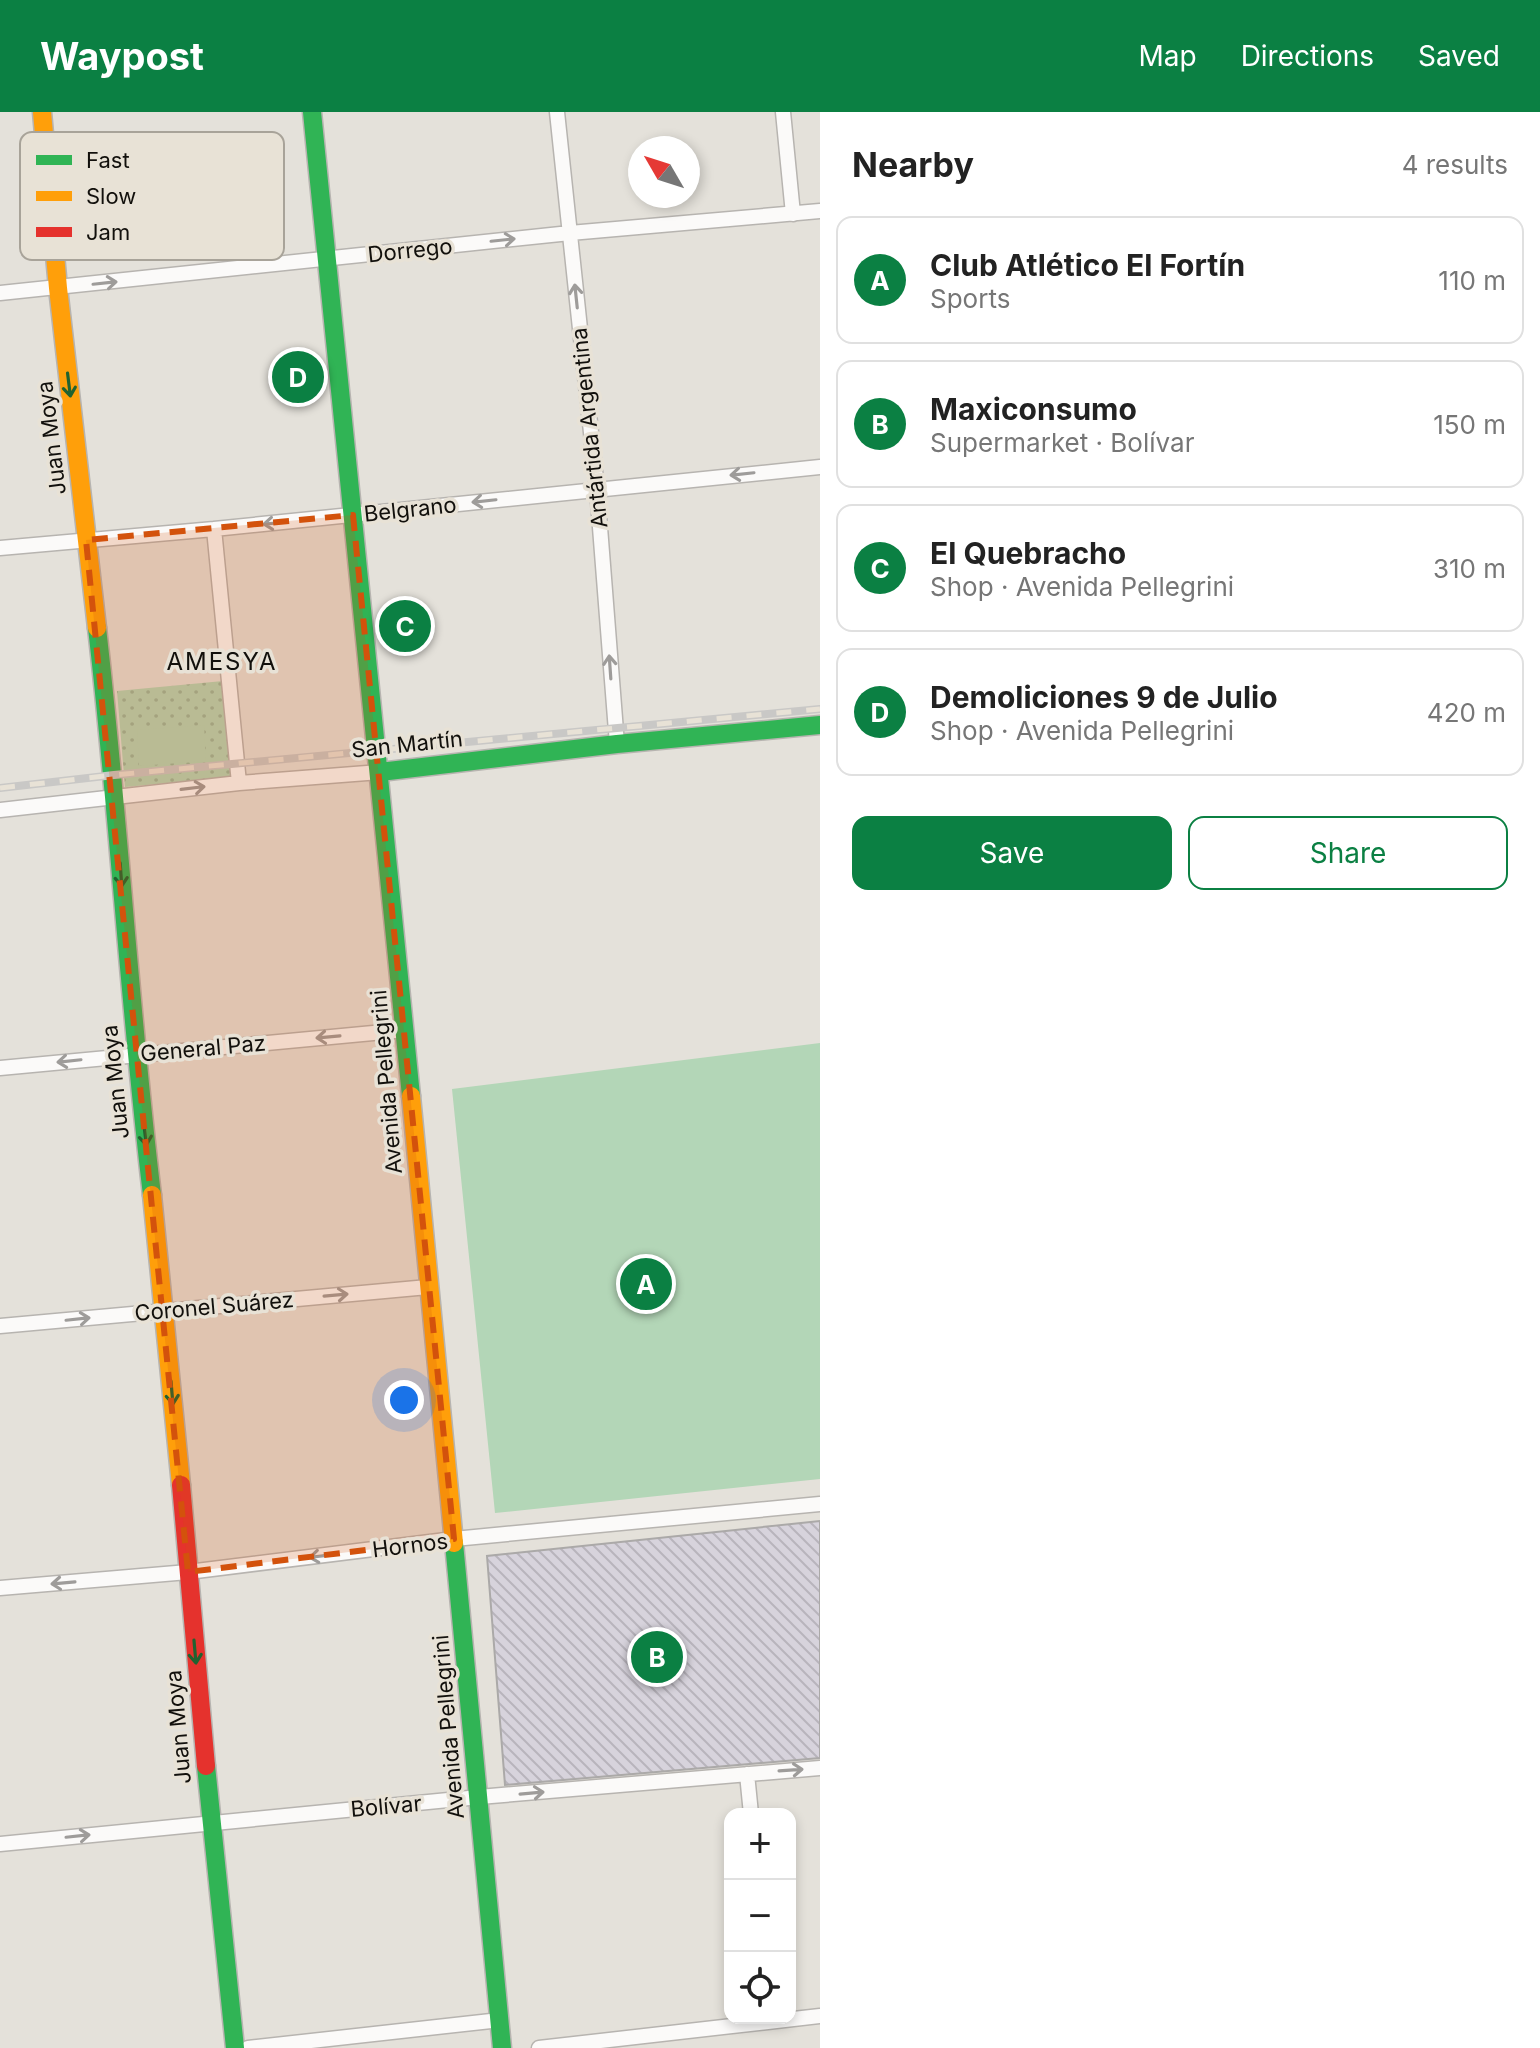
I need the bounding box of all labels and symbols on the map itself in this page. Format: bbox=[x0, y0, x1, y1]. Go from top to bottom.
legend bbox=[20, 132, 284, 260]
north arrow bbox=[628, 136, 700, 208]
text: Fast bbox=[86, 147, 130, 173]
text: Slow bbox=[86, 183, 136, 209]
text: Jam bbox=[86, 219, 130, 245]
street label: Dorrego bbox=[366, 233, 454, 267]
one-way arrow bbox=[489, 233, 516, 248]
one-way arrow bbox=[92, 275, 118, 290]
one-way arrow bbox=[569, 283, 584, 310]
street label: Antártida Argentina bbox=[566, 327, 612, 529]
pin: D bbox=[272, 347, 324, 407]
one-way arrow bbox=[61, 371, 76, 398]
street label: Juan Moya bbox=[31, 380, 71, 496]
one-way arrow bbox=[729, 467, 756, 482]
street label: Belgrano bbox=[362, 491, 458, 527]
one-way arrow bbox=[471, 493, 498, 508]
one-way arrow bbox=[262, 516, 289, 531]
pin: C bbox=[379, 596, 431, 656]
district label: AMESYA bbox=[166, 647, 278, 676]
one-way arrow bbox=[602, 654, 617, 681]
street label: San Martín bbox=[350, 725, 464, 763]
one-way arrow bbox=[179, 781, 206, 796]
one-way arrow bbox=[114, 861, 129, 888]
street label: Avenida Pellegrini bbox=[365, 989, 407, 1175]
street label: Juan Moya bbox=[96, 1024, 134, 1140]
street label: General Paz bbox=[139, 1030, 267, 1066]
one-way arrow bbox=[315, 1030, 342, 1045]
one-way arrow bbox=[56, 1053, 83, 1068]
one-way arrow bbox=[137, 1120, 152, 1147]
pin: A bbox=[620, 1254, 672, 1314]
street label: Coronel Suárez bbox=[133, 1286, 295, 1326]
one-way arrow bbox=[323, 1287, 349, 1302]
one-way arrow bbox=[64, 1311, 91, 1326]
one-way arrow bbox=[165, 1379, 180, 1406]
your location bbox=[384, 1380, 424, 1420]
street label: Hornos bbox=[371, 1527, 449, 1563]
one-way arrow bbox=[309, 1548, 335, 1563]
one-way arrow bbox=[50, 1576, 77, 1591]
pin: B bbox=[631, 1627, 683, 1687]
street label: Avenida Pellegrini bbox=[427, 1634, 469, 1820]
one-way arrow bbox=[188, 1638, 203, 1665]
street label: Juan Moya bbox=[160, 1669, 196, 1785]
one-way arrow bbox=[777, 1762, 804, 1777]
one-way arrow bbox=[518, 1785, 544, 1800]
street label: Bolívar bbox=[349, 1790, 423, 1822]
one-way arrow bbox=[64, 1829, 91, 1844]

